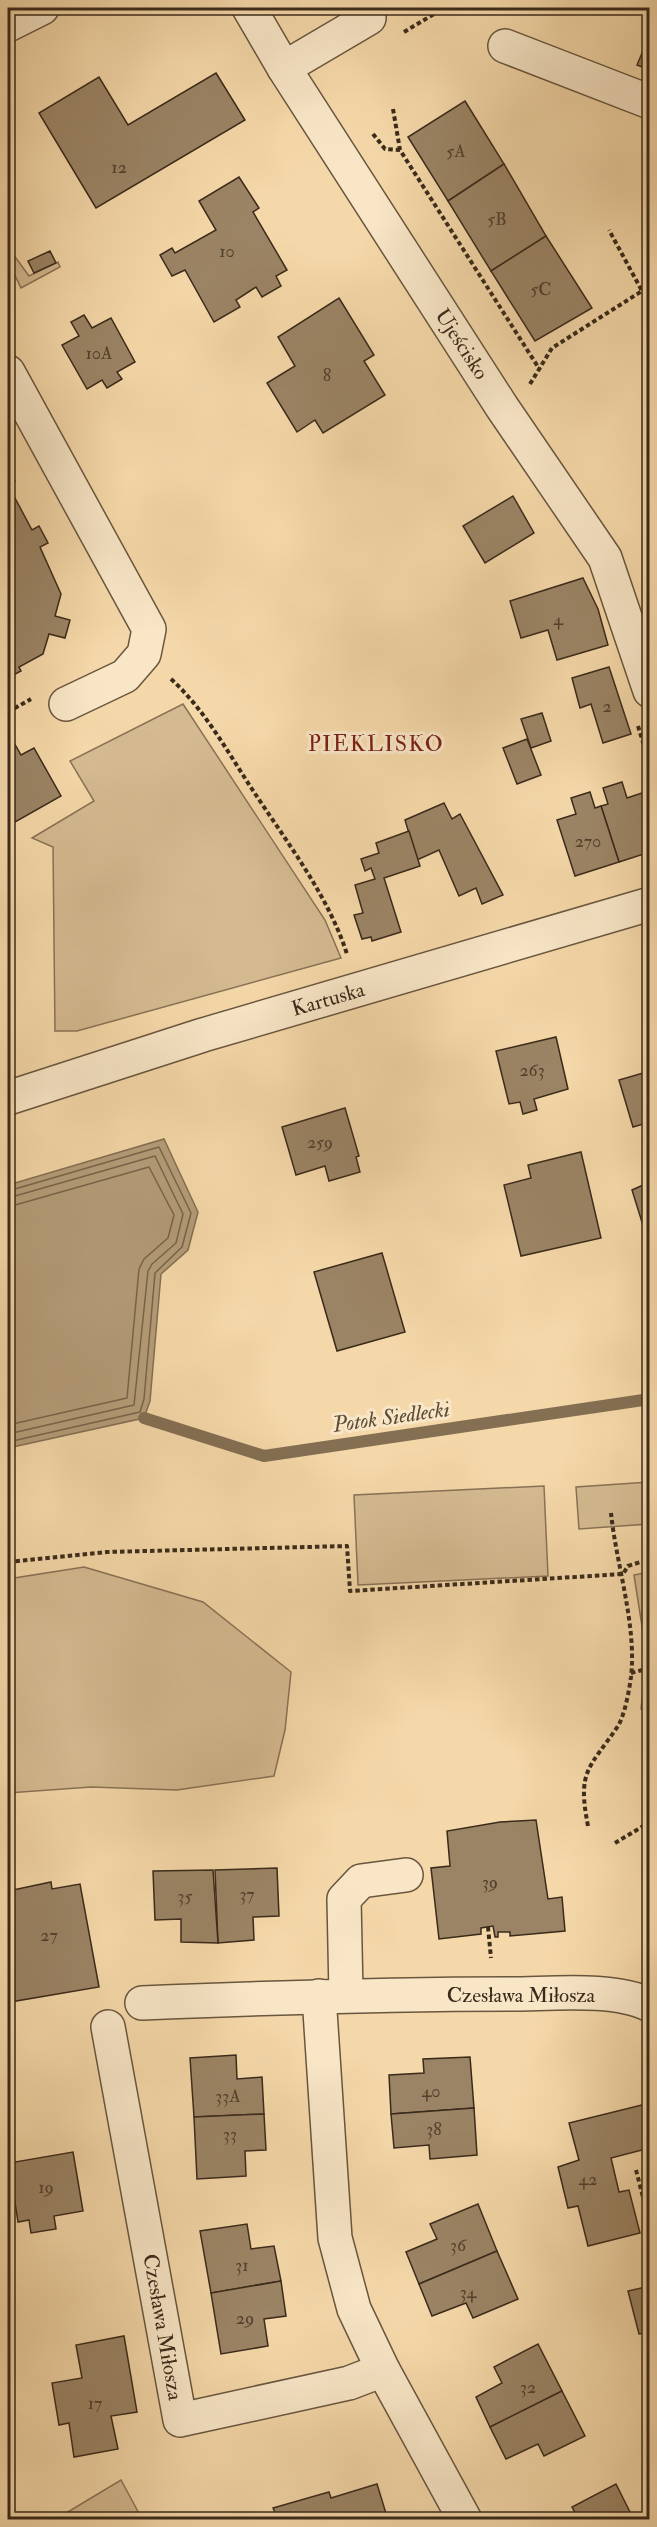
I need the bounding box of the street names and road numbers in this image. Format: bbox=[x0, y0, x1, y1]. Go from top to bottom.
street label: Ujeścisko bbox=[429, 304, 495, 385]
street label: Kartuska bbox=[289, 976, 368, 1023]
street label: Czesława Miłosza bbox=[447, 1982, 596, 2009]
street label: Czesława Miłosza bbox=[136, 2252, 189, 2403]

